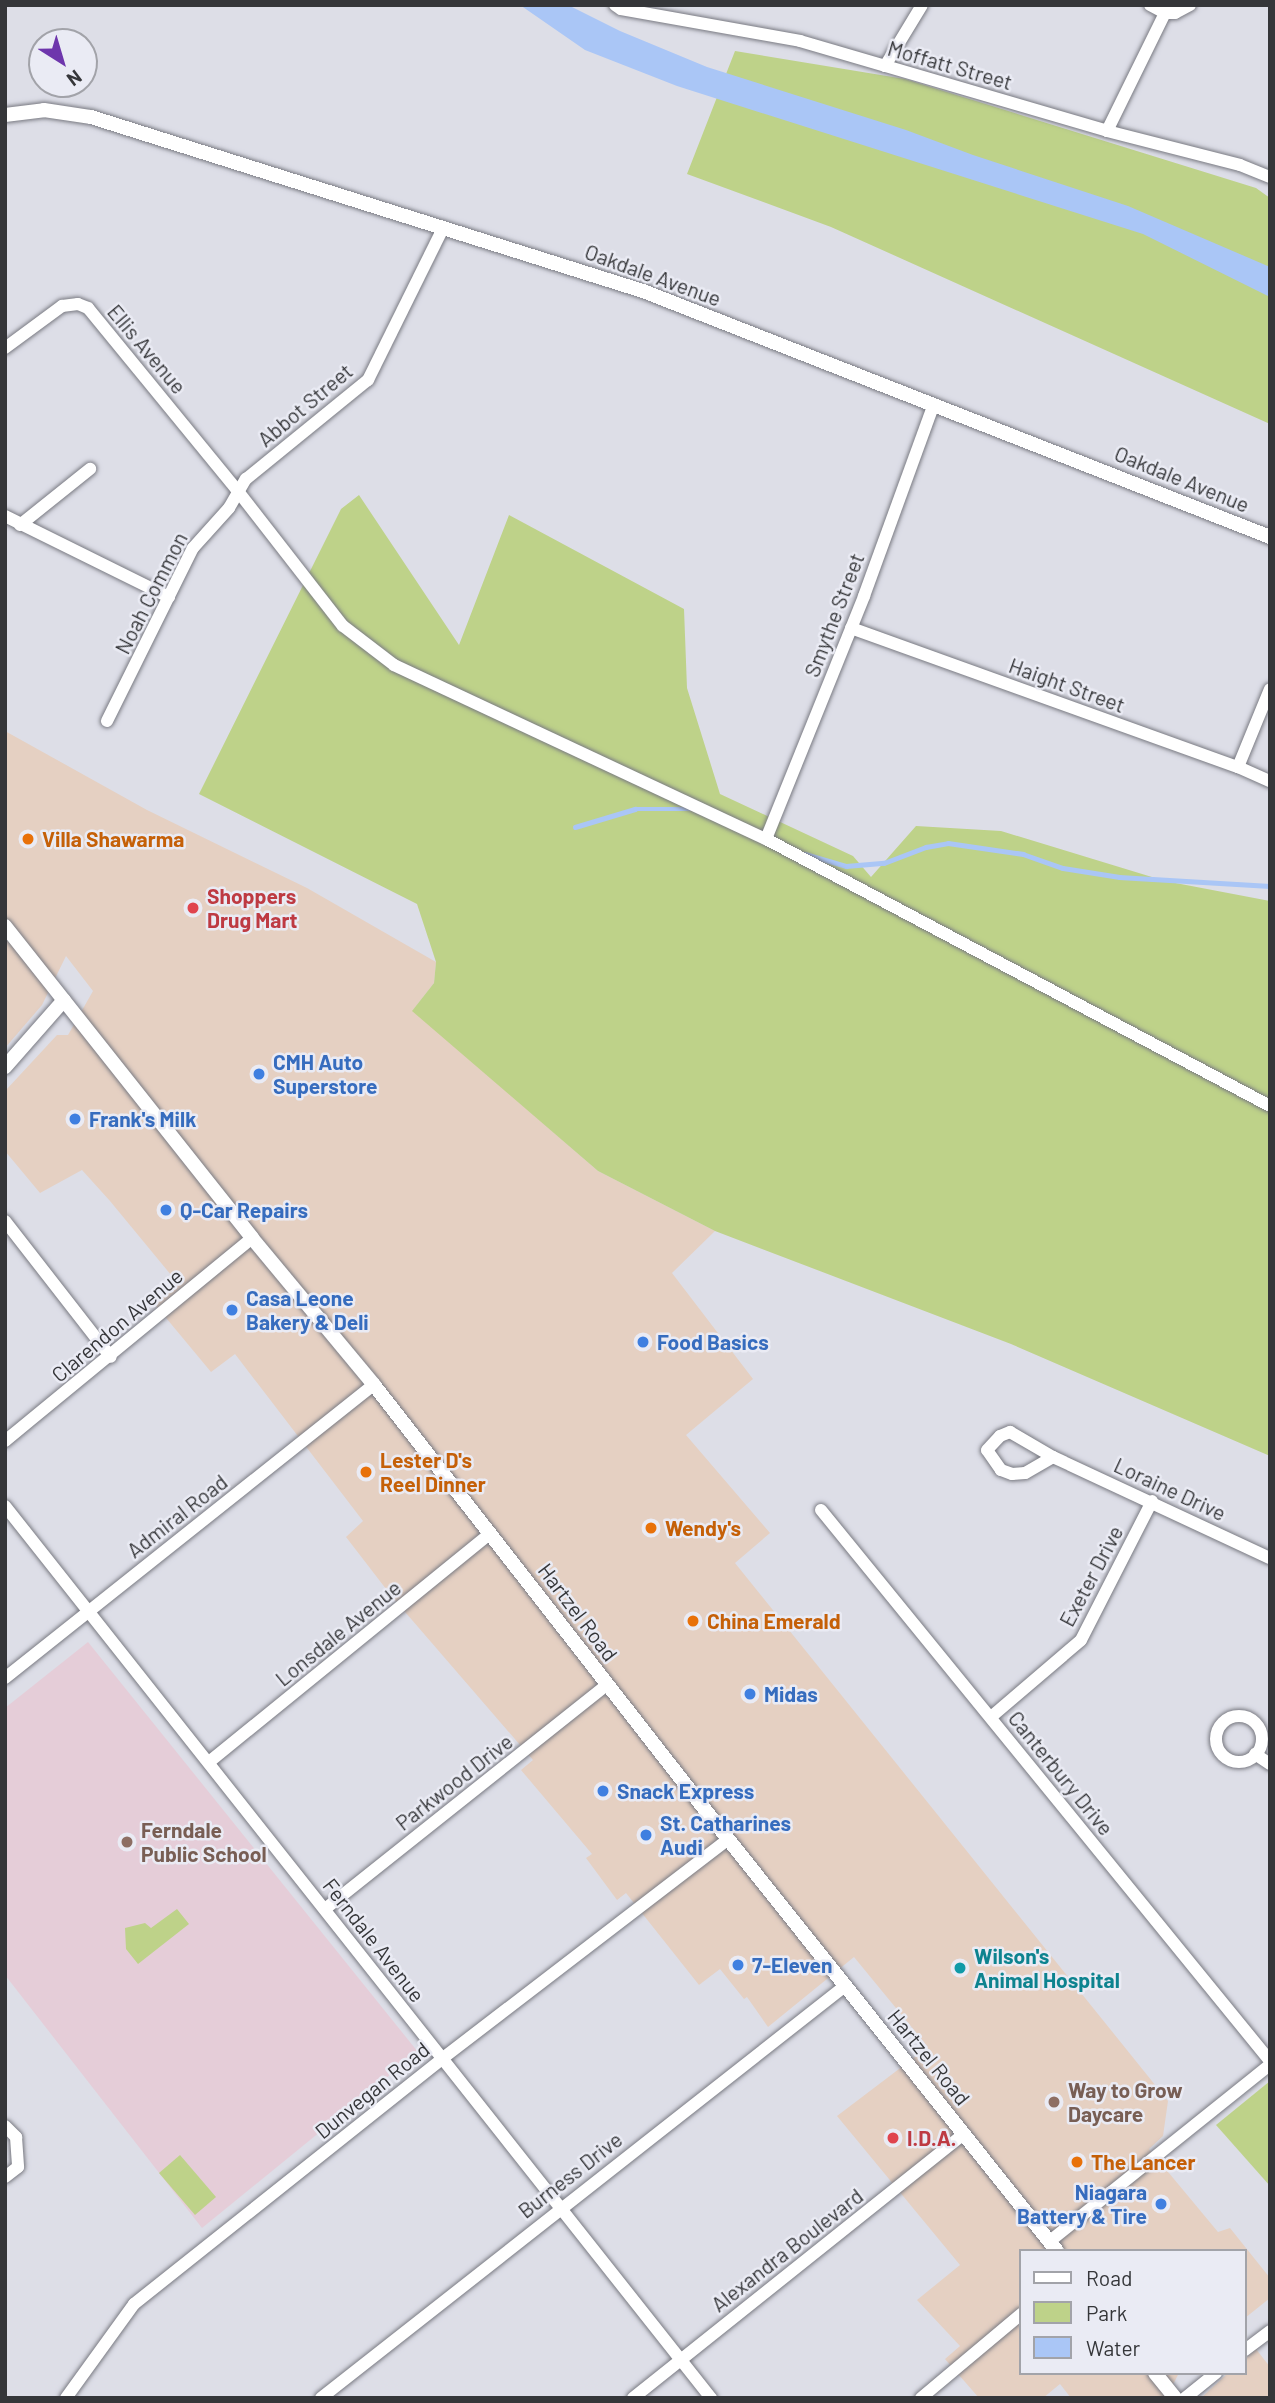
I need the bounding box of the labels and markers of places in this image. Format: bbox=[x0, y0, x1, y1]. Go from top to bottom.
place label: Villa Shawarma bbox=[42, 826, 184, 852]
marker: Villa Shawarma bbox=[20, 831, 36, 847]
place label: Shoppers Drug Mart bbox=[207, 883, 298, 933]
marker: Shoppers Drug Mart bbox=[185, 900, 201, 916]
place label: CMH Auto Superstore bbox=[273, 1049, 377, 1099]
marker: CMH Auto Superstore bbox=[251, 1066, 267, 1082]
place label: Frank's Milk bbox=[89, 1106, 196, 1132]
marker: Frank's Milk bbox=[67, 1111, 83, 1127]
place label: Q-Car Repairs bbox=[180, 1197, 308, 1223]
marker: Q-Car Repairs bbox=[158, 1202, 174, 1218]
place label: Casa Leone Bakery & Deli bbox=[246, 1285, 369, 1335]
marker: Casa Leone Bakery & Deli bbox=[224, 1302, 240, 1318]
place label: Food Basics bbox=[657, 1329, 769, 1355]
marker: Food Basics bbox=[635, 1334, 651, 1350]
place label: Lester D's Reel Dinner bbox=[380, 1447, 486, 1497]
marker: Lester D's Reel Dinner bbox=[358, 1464, 374, 1480]
place label: Wendy's bbox=[665, 1515, 741, 1541]
marker: Wendy's bbox=[643, 1520, 659, 1536]
place label: China Emerald bbox=[707, 1608, 841, 1634]
marker: China Emerald bbox=[685, 1613, 701, 1629]
place label: Midas bbox=[764, 1681, 818, 1707]
marker: Midas bbox=[742, 1686, 758, 1702]
place label: Snack Express bbox=[617, 1778, 754, 1804]
marker: Snack Express bbox=[595, 1783, 611, 1799]
place label: St. Catharines Audi bbox=[660, 1810, 791, 1860]
place label: Ferndale Public School bbox=[141, 1817, 267, 1867]
marker: St. Catharines Audi bbox=[638, 1827, 654, 1843]
marker: Ferndale Public School bbox=[119, 1834, 135, 1850]
place label: Wilson's Animal Hospital bbox=[974, 1943, 1120, 1993]
place label: 7-Eleven bbox=[752, 1952, 832, 1978]
marker: 7-Eleven bbox=[730, 1957, 746, 1973]
marker: Wilson's Animal Hospital bbox=[952, 1960, 968, 1976]
place label: Way to Grow Daycare bbox=[1068, 2077, 1183, 2127]
marker: Way to Grow Daycare bbox=[1046, 2094, 1062, 2110]
place label: I.D.A. bbox=[907, 2125, 956, 2151]
marker: I.D.A. bbox=[885, 2130, 901, 2146]
place label: The Lancer bbox=[1091, 2149, 1196, 2175]
marker: The Lancer bbox=[1069, 2154, 1085, 2170]
place label: Niagara Battery & Tire bbox=[1017, 2179, 1147, 2229]
marker: Niagara Battery & Tire bbox=[1153, 2196, 1169, 2212]

